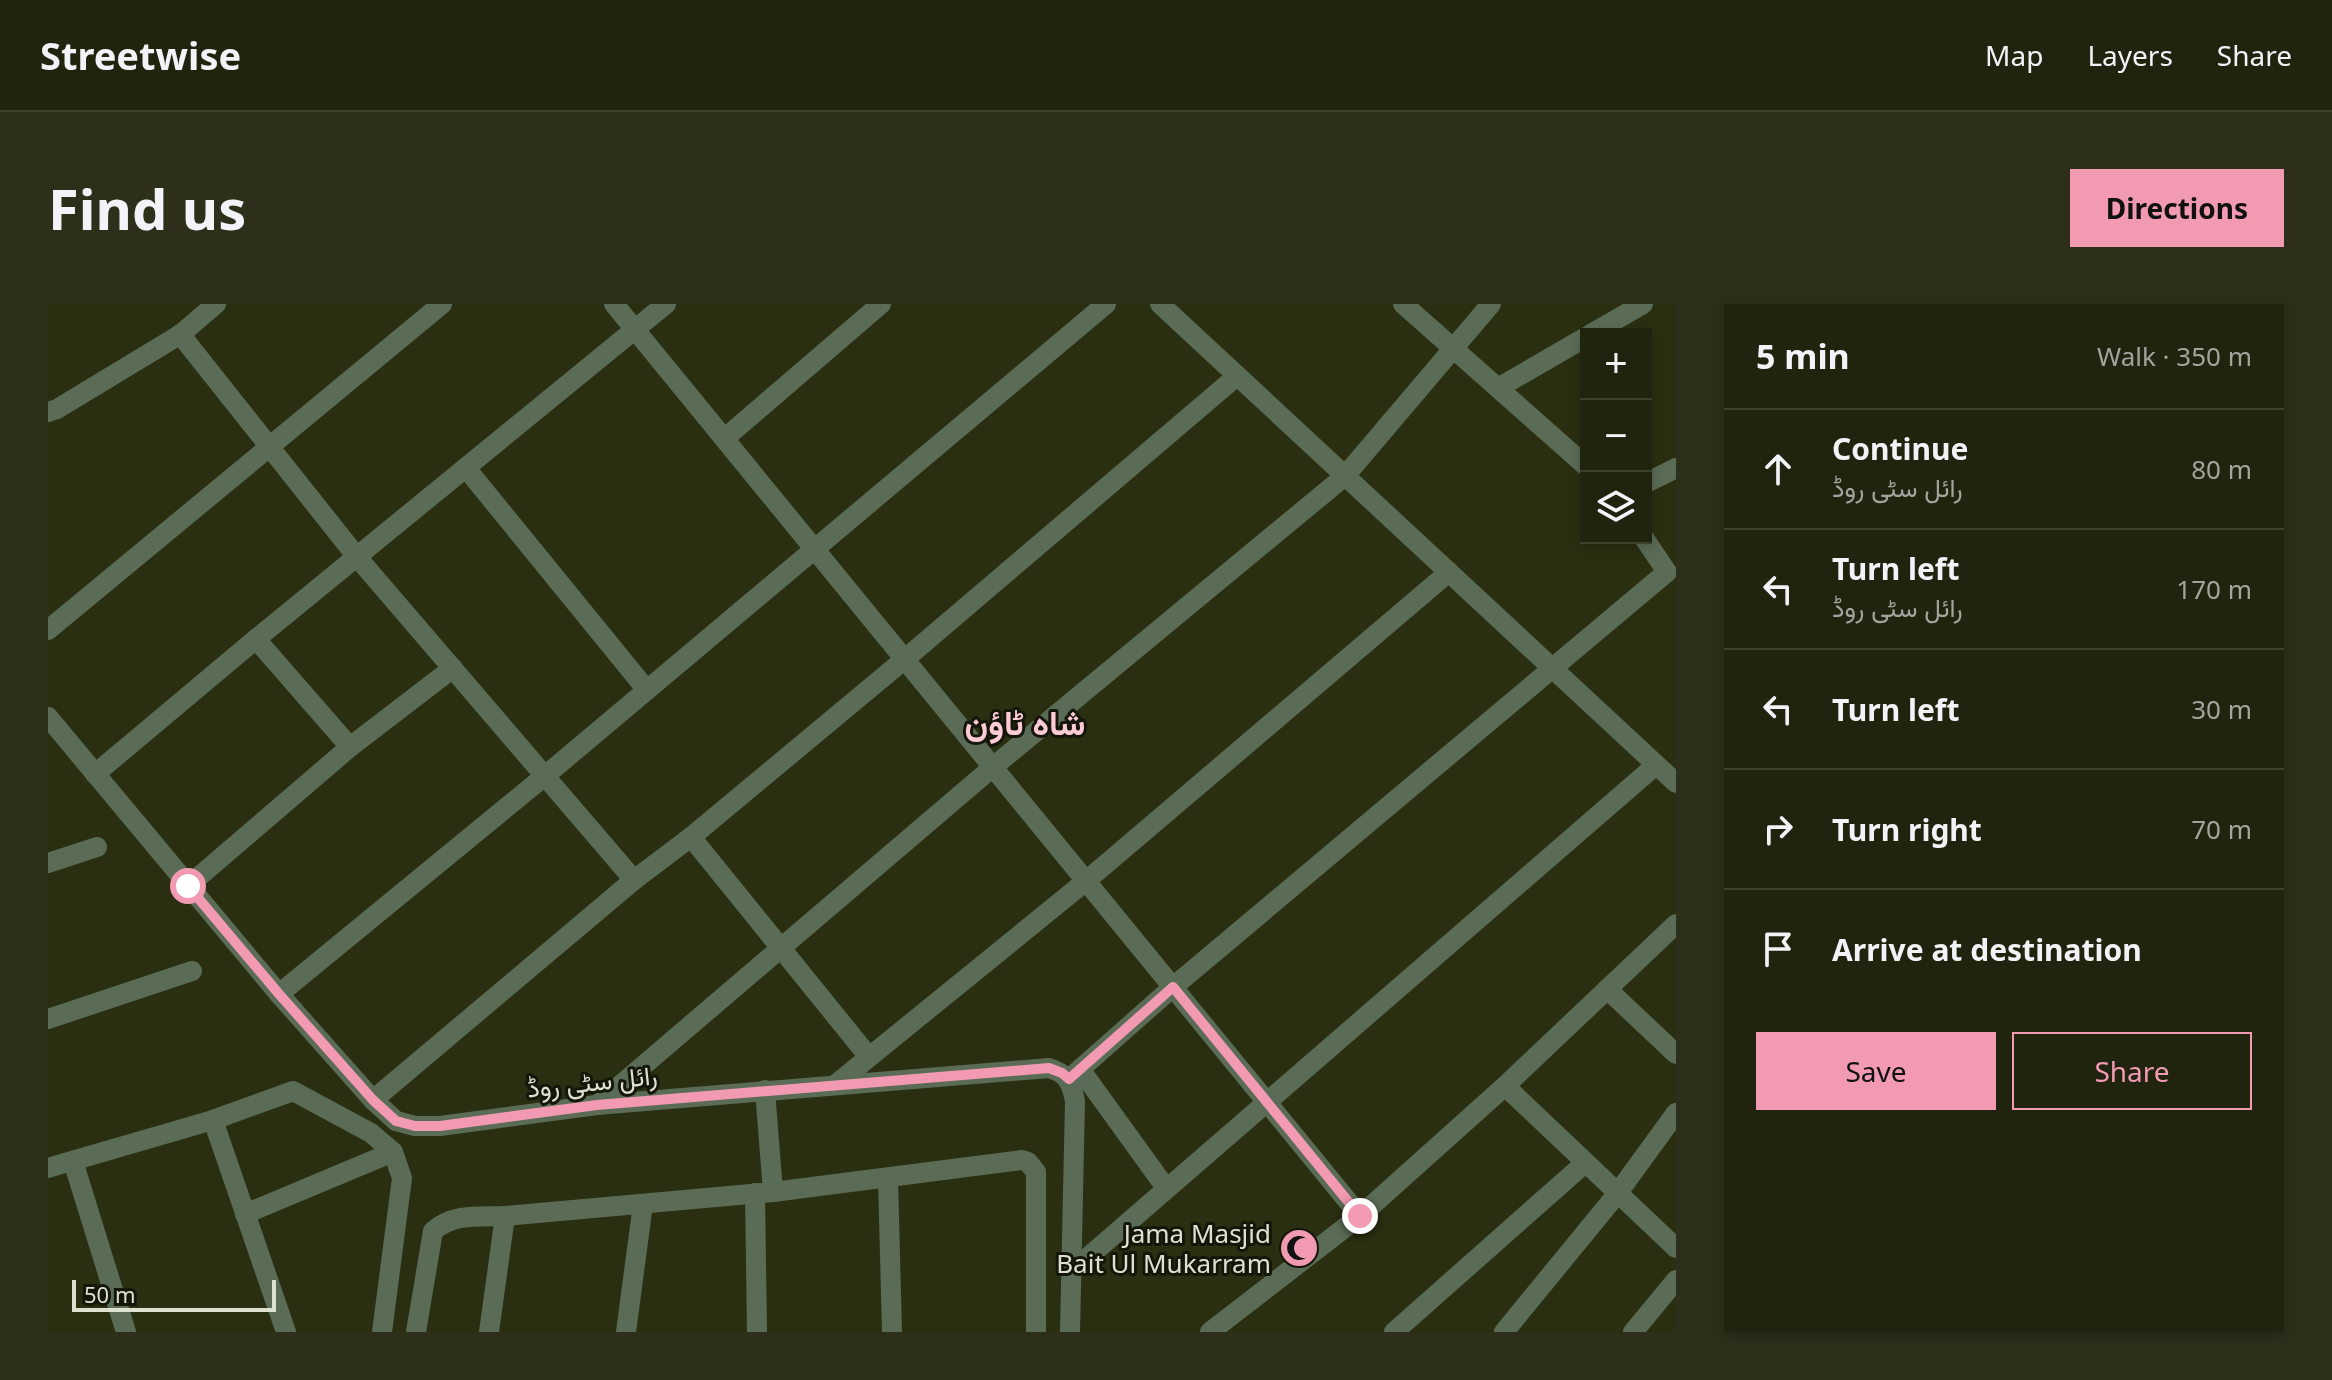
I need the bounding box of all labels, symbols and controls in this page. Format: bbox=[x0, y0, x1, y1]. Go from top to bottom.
text: Streetwise bbox=[40, 29, 241, 81]
text: Map bbox=[1985, 36, 2043, 74]
text: Layers bbox=[2087, 36, 2173, 74]
text: Share bbox=[2217, 36, 2292, 74]
button: Directions bbox=[2070, 169, 2284, 247]
text: Find us bbox=[48, 170, 246, 246]
map controls bbox=[1580, 328, 1652, 544]
button: + bbox=[1580, 328, 1652, 400]
text: 5 min bbox=[1756, 333, 1850, 379]
text: Walk · 350 m bbox=[2097, 338, 2252, 374]
button: − bbox=[1580, 400, 1652, 472]
text: Continue bbox=[1832, 428, 1968, 469]
icon: ahead bbox=[1756, 447, 1800, 491]
text: 80 m bbox=[2191, 451, 2252, 487]
text: رائل سٹی روڈ bbox=[1832, 469, 1963, 505]
button: layers bbox=[1580, 472, 1652, 544]
text: Turn left bbox=[1832, 548, 1960, 589]
icon: left bbox=[1756, 567, 1800, 611]
text: 170 m bbox=[2176, 571, 2252, 607]
text: رائل سٹی روڈ bbox=[1832, 589, 1963, 625]
icon: left bbox=[1756, 687, 1800, 731]
text: Turn left bbox=[1832, 689, 1960, 730]
text: 30 m bbox=[2191, 691, 2252, 727]
district label: شاہ ٹاؤن bbox=[965, 699, 1085, 745]
icon: right bbox=[1756, 807, 1800, 851]
text: Turn right bbox=[1832, 809, 1982, 850]
text: 70 m bbox=[2191, 811, 2252, 847]
route start bbox=[170, 868, 206, 904]
icon: arrive bbox=[1756, 927, 1800, 971]
text: Arrive at destination bbox=[1832, 929, 2142, 970]
button: Save bbox=[1756, 1032, 1996, 1110]
button: Share bbox=[2012, 1032, 2252, 1110]
street label: رائل سٹی روڈ bbox=[525, 1056, 659, 1106]
route end bbox=[1342, 1198, 1378, 1234]
place label: Jama Masjid Bait Ul Mukarram bbox=[1056, 1215, 1271, 1281]
mosque icon: Jama Masjid Bait Ul Mukarram bbox=[1278, 1227, 1320, 1269]
scale bar bbox=[72, 1276, 276, 1312]
text: 50 m bbox=[84, 1279, 135, 1309]

